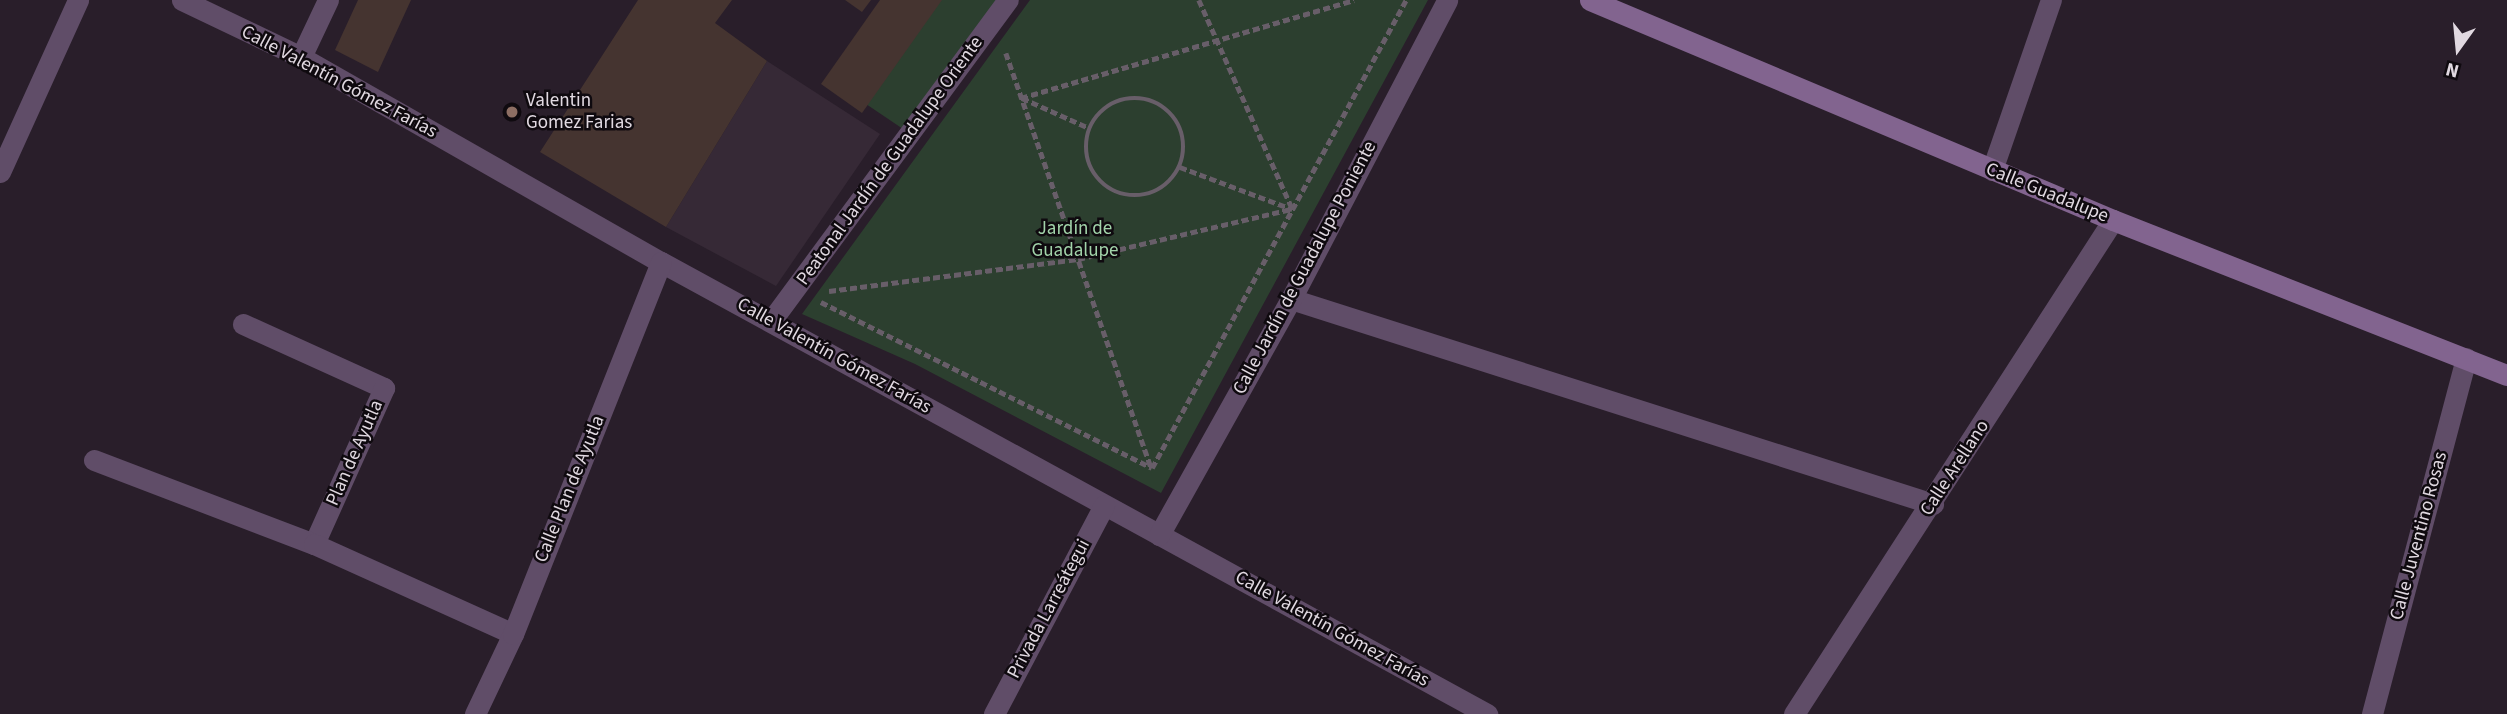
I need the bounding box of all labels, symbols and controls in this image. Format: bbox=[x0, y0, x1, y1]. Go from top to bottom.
north arrow bbox=[2423, 14, 2493, 84]
street label: Calle Valentín Gómez Farías bbox=[237, 21, 441, 143]
street label: Peatonal Jardín de Guadalupe Oriente bbox=[792, 32, 988, 290]
text: N bbox=[2443, 55, 2462, 84]
place label: Valentin Gomez Farias bbox=[526, 90, 632, 134]
marker: Valentin Gomez Farias bbox=[504, 104, 520, 120]
street label: Calle Jardín de Guadalupe Poniente bbox=[1228, 138, 1382, 398]
street label: Calle Guadalupe bbox=[1982, 158, 2112, 228]
park label: Jardín de Guadalupe bbox=[1032, 218, 1118, 262]
street label: Calle Valentín Gómez Farías bbox=[733, 293, 935, 419]
street label: Plan de Ayutla bbox=[322, 397, 388, 509]
street label: Calle Plan de Ayutla bbox=[530, 412, 610, 566]
street label: Calle Arellano bbox=[1916, 416, 1994, 520]
street label: Calle Juventino Rosas bbox=[2386, 449, 2452, 623]
street label: Privada Larreátegui bbox=[1003, 536, 1095, 682]
street label: Calle Valentín Gómez Farías bbox=[1231, 566, 1433, 692]

